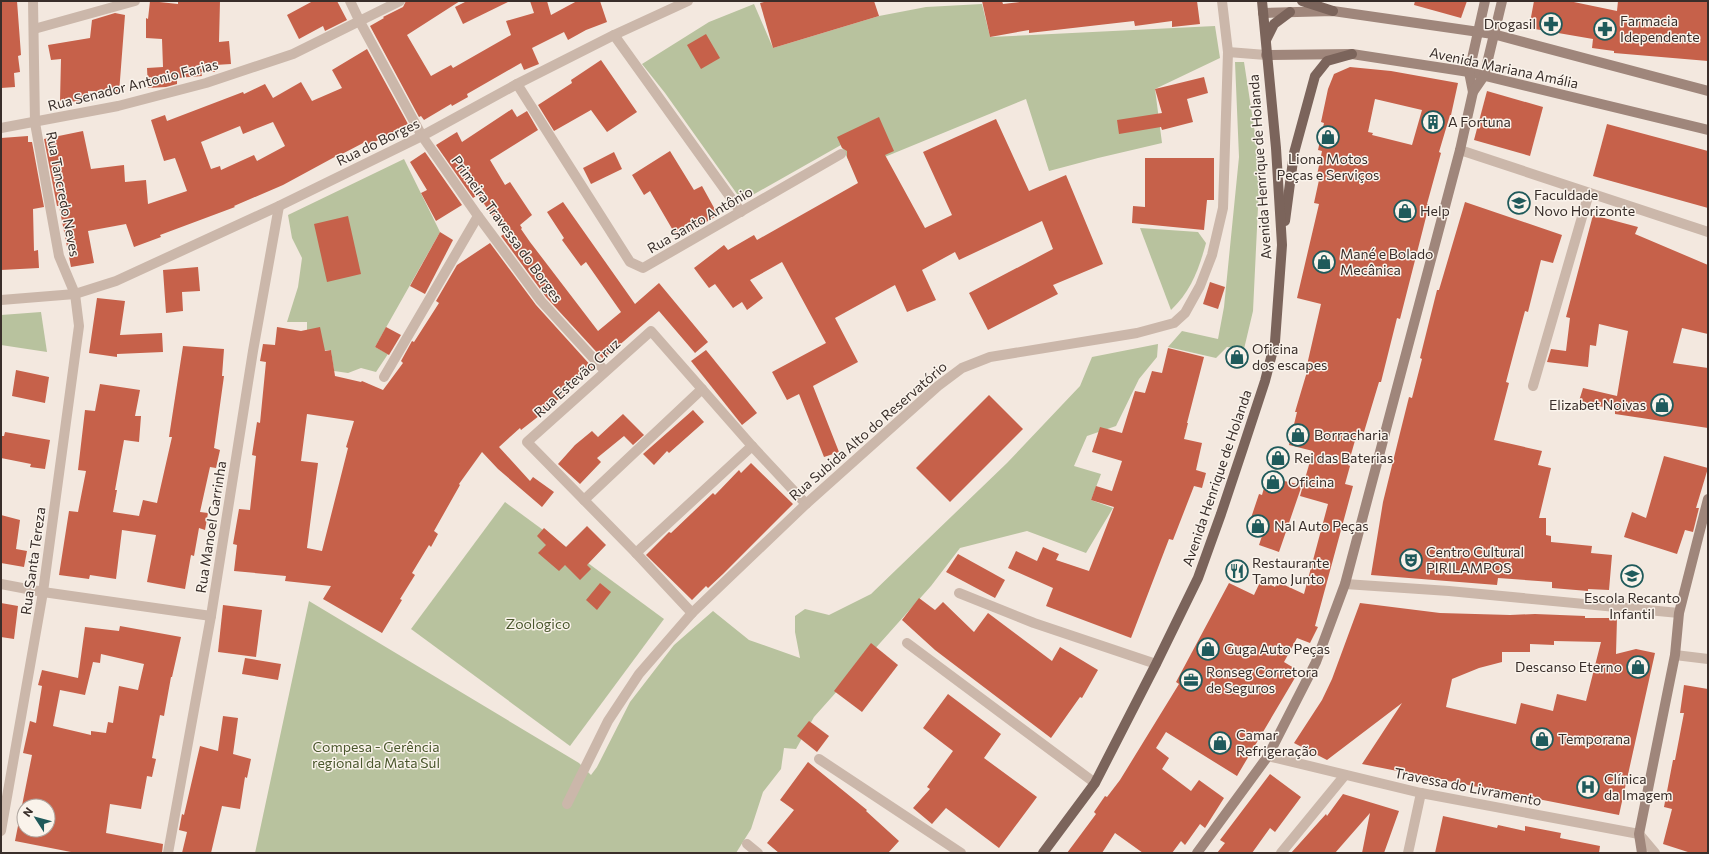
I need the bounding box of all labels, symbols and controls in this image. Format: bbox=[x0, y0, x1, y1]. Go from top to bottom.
pharmacy icon: Drogasil bbox=[1538, 11, 1564, 37]
place label: Farmacia Idependente bbox=[1620, 12, 1700, 45]
place label: Drogasil bbox=[1484, 15, 1536, 32]
pharmacy icon: Farmacia Idependente bbox=[1592, 16, 1618, 42]
street label: Avenida Mariana Amália bbox=[1428, 43, 1580, 92]
street label: Rua Senador Antonio Farias bbox=[46, 55, 220, 114]
street label: Avenida Henrique de Holanda bbox=[1245, 74, 1274, 260]
building icon: A Fortuna bbox=[1420, 109, 1446, 135]
place label: A Fortuna bbox=[1448, 113, 1511, 130]
street label: Rua do Borges bbox=[333, 114, 422, 169]
shop icon: Liona Motos Peças e Serviços bbox=[1315, 124, 1341, 150]
street label: Rua Tancredo Neves bbox=[43, 130, 84, 258]
place label: Liona Motos Peças e Serviços bbox=[1277, 150, 1379, 183]
street label: Primeira Travessa do Borges bbox=[448, 152, 566, 305]
street label: Rua Santo Antônio bbox=[644, 182, 756, 257]
place label: Faculdade Novo Horizonte bbox=[1534, 186, 1635, 219]
school or university icon: Faculdade Novo Horizonte bbox=[1506, 190, 1532, 216]
shop icon: Help bbox=[1392, 198, 1418, 224]
place label: Help bbox=[1420, 202, 1450, 219]
place label: Mané e Bolado Mecânica bbox=[1340, 245, 1433, 278]
shop icon: Mané e Bolado Mecânica bbox=[1311, 249, 1337, 275]
street label: Rua Estevão Cruz bbox=[530, 335, 623, 421]
place label: Oficina dos escapes bbox=[1252, 340, 1327, 373]
shop icon: Oficina dos escapes bbox=[1224, 344, 1250, 370]
street label: Rua Subida Alto do Reservatório bbox=[785, 357, 950, 504]
street label: Avenida Henrique de Holanda bbox=[1178, 387, 1255, 568]
shop icon: Elizabet Noivas bbox=[1649, 392, 1675, 418]
place label: Elizabet Noivas bbox=[1549, 396, 1646, 413]
shop icon: Borracharia bbox=[1285, 422, 1311, 448]
place label: Borracharia bbox=[1314, 426, 1389, 443]
shop icon: Rei das Baterias bbox=[1265, 445, 1291, 471]
place label: Rei das Baterias bbox=[1294, 449, 1393, 466]
street label: Rua Manoel Garrinha bbox=[192, 460, 229, 594]
shop icon: Oficina bbox=[1260, 469, 1286, 495]
place label: Oficina bbox=[1288, 473, 1334, 490]
street label: Rua Santa Tereza bbox=[17, 506, 48, 616]
shop icon: Nal Auto Peças bbox=[1245, 513, 1271, 539]
place label: Nal Auto Peças bbox=[1274, 517, 1369, 534]
place label: Centro Cultural PIRILAMPOS bbox=[1426, 543, 1524, 576]
theatre icon: Centro Cultural PIRILAMPOS bbox=[1398, 547, 1424, 573]
place label: Restaurante Tamo Junto bbox=[1252, 554, 1329, 587]
restaurant icon: Restaurante Tamo Junto bbox=[1224, 558, 1250, 584]
school or university icon: Escola Recanto Infantil bbox=[1619, 563, 1645, 589]
place label: Escola Recanto Infantil bbox=[1584, 589, 1680, 622]
park label: Zoologico bbox=[506, 615, 570, 632]
shop icon: Guga Auto Peças bbox=[1195, 636, 1221, 662]
place label: Guga Auto Peças bbox=[1224, 640, 1330, 657]
shop icon: Descanso Eterno bbox=[1625, 654, 1651, 680]
place label: Descanso Eterno bbox=[1515, 658, 1622, 675]
place label: Ronseg Corretora de Seguros bbox=[1206, 663, 1318, 696]
office icon: Ronseg Corretora de Seguros bbox=[1178, 667, 1204, 693]
place label: Camar Refrigeração bbox=[1236, 726, 1317, 759]
shop icon: Temporana bbox=[1529, 726, 1555, 752]
shop icon: Camar Refrigeração bbox=[1207, 730, 1233, 756]
place label: Temporana bbox=[1558, 730, 1630, 747]
park label: Compesa - Gerência regional da Mata Sul bbox=[312, 738, 440, 771]
street label: Travessa do Livramento bbox=[1393, 764, 1543, 809]
place label: Clínica da Imagem bbox=[1604, 770, 1673, 803]
hospital icon: Clínica da Imagem bbox=[1575, 774, 1601, 800]
north arrow bbox=[16, 798, 56, 838]
text: N bbox=[20, 805, 35, 819]

